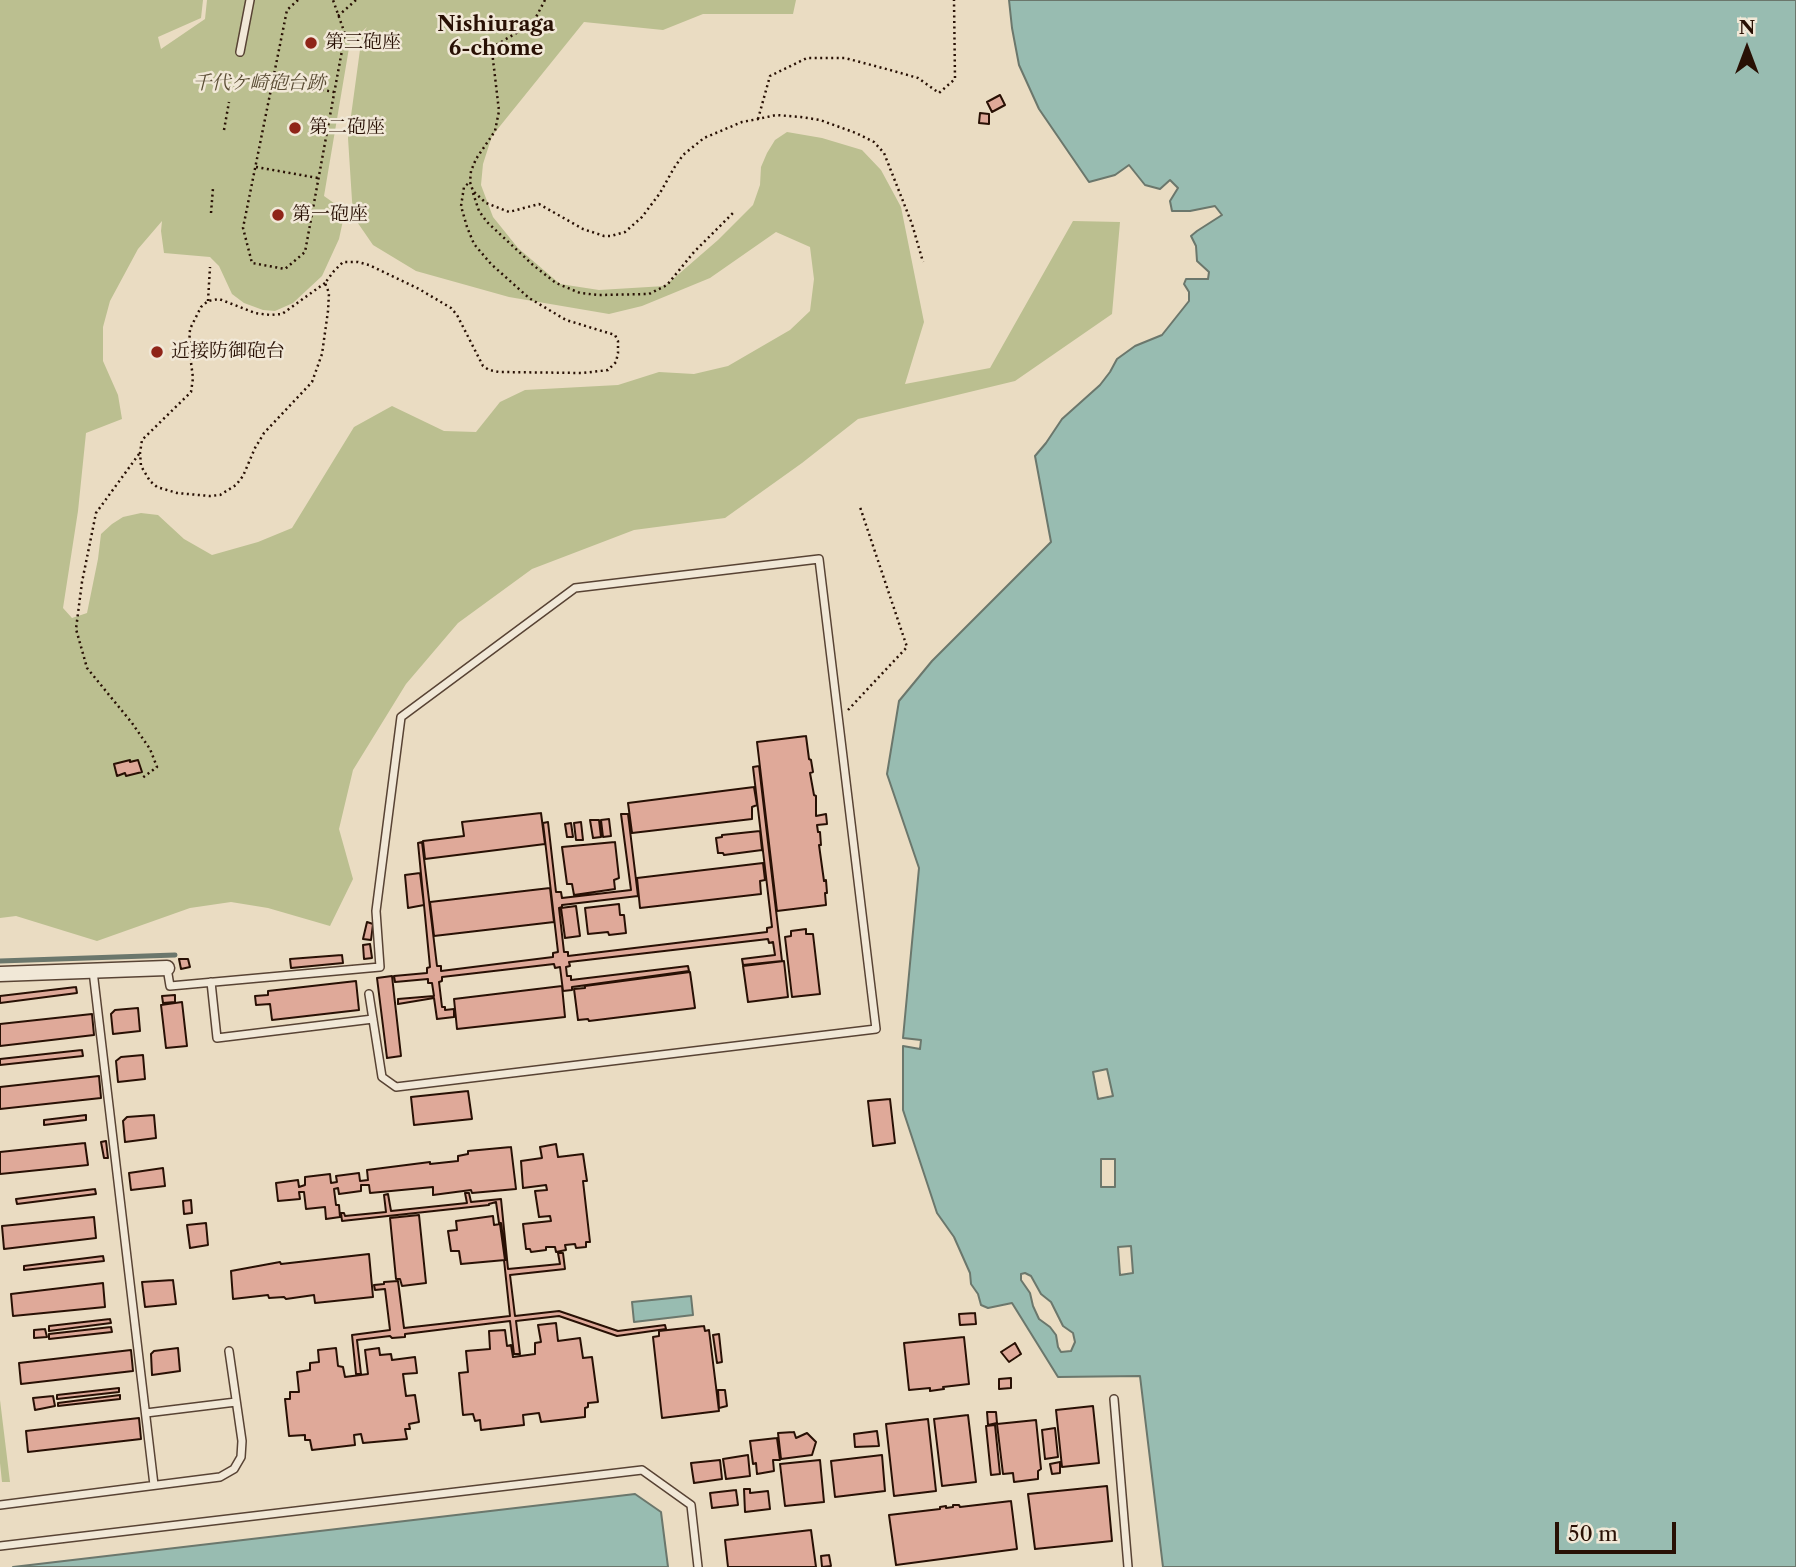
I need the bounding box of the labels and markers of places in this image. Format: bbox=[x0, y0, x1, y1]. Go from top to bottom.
place label: 第三砲座 bbox=[325, 32, 401, 54]
marker: 第三砲座 bbox=[303, 35, 319, 51]
place label: 第二砲座 bbox=[309, 117, 385, 139]
marker: 第二砲座 bbox=[287, 120, 303, 136]
place label: 第一砲座 bbox=[292, 204, 368, 226]
marker: 第一砲座 bbox=[270, 207, 286, 223]
place label: 近接防御砲台 bbox=[171, 341, 285, 363]
marker: 近接防御砲台 bbox=[149, 344, 165, 360]

